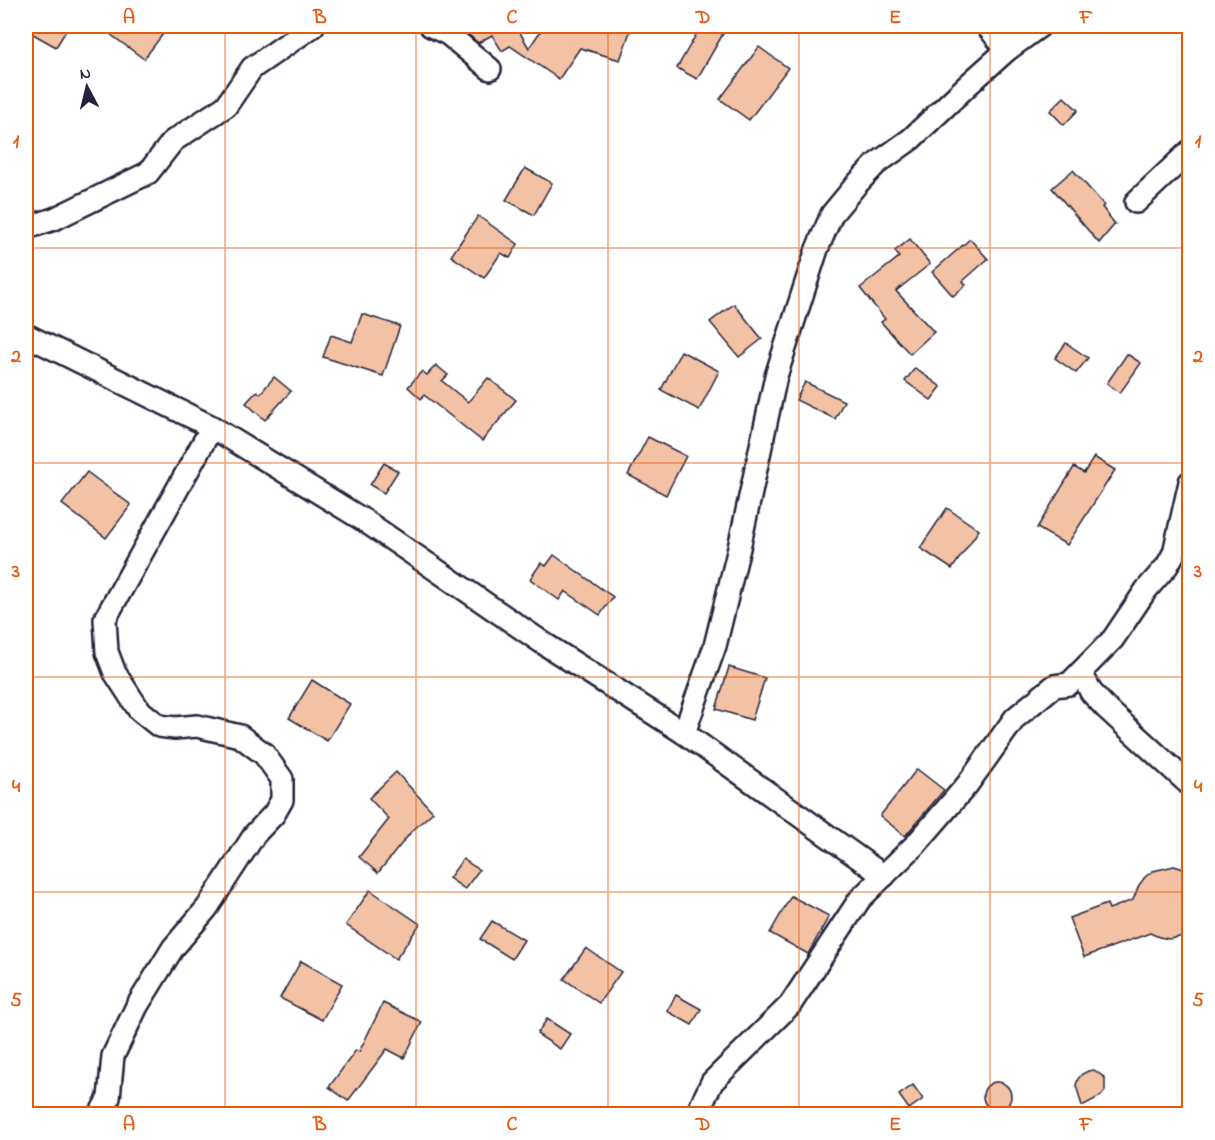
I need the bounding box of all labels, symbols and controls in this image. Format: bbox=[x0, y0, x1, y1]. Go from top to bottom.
text: A bbox=[123, 4, 135, 33]
text: B bbox=[312, 4, 327, 33]
text: C bbox=[507, 4, 518, 33]
text: D bbox=[695, 4, 710, 33]
text: E bbox=[889, 4, 901, 33]
text: F bbox=[1079, 4, 1093, 33]
north arrow bbox=[57, 57, 117, 117]
text: N bbox=[79, 62, 92, 87]
text: 1 bbox=[13, 128, 20, 157]
text: 1 bbox=[1195, 128, 1202, 157]
text: 2 bbox=[10, 343, 21, 372]
text: 2 bbox=[1192, 343, 1203, 372]
text: 3 bbox=[11, 558, 20, 587]
text: 3 bbox=[1193, 558, 1202, 587]
text: 4 bbox=[12, 773, 21, 802]
text: 4 bbox=[1194, 773, 1203, 802]
text: 5 bbox=[10, 987, 22, 1016]
text: 5 bbox=[1192, 987, 1204, 1016]
text: A bbox=[123, 1111, 135, 1140]
text: B bbox=[312, 1111, 327, 1140]
text: C bbox=[507, 1111, 518, 1140]
text: D bbox=[695, 1111, 710, 1140]
text: E bbox=[889, 1111, 901, 1140]
text: F bbox=[1079, 1111, 1093, 1140]

